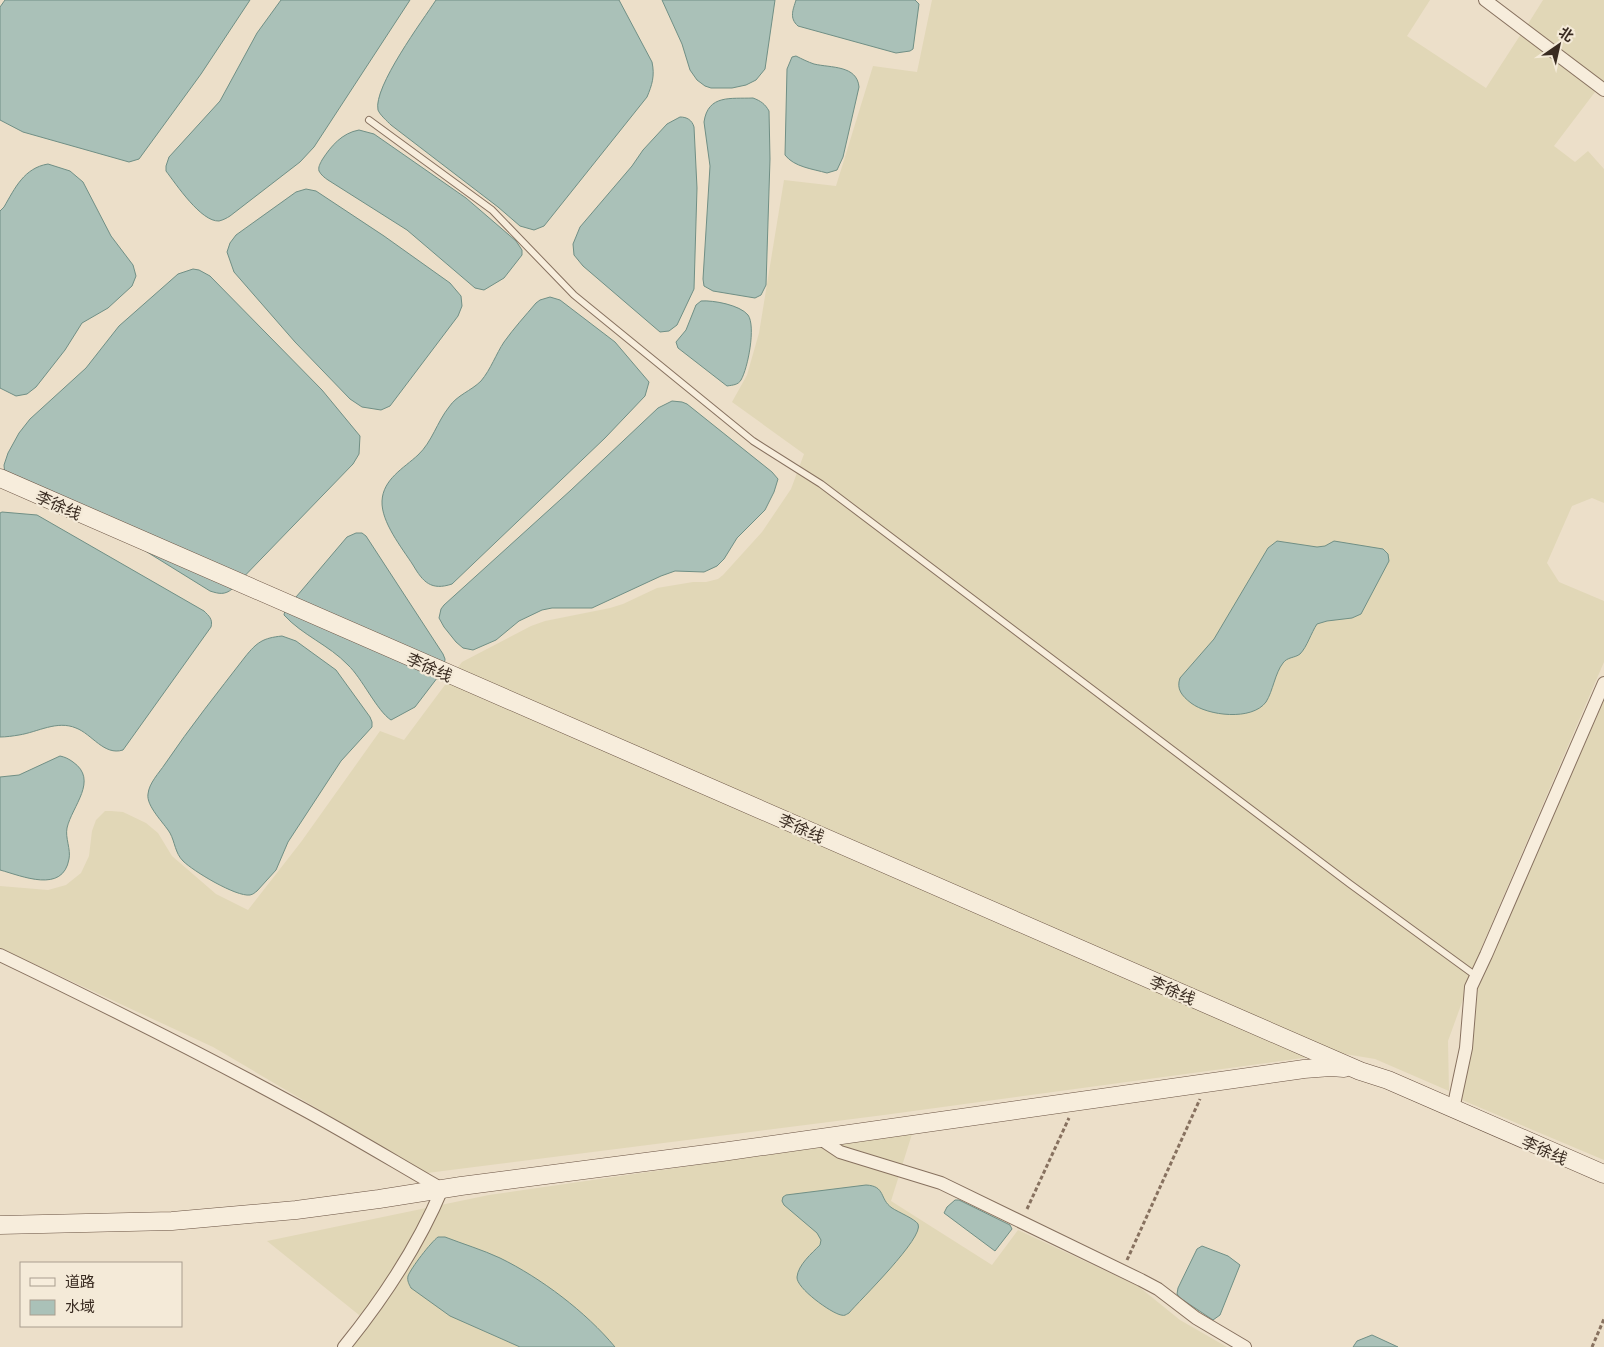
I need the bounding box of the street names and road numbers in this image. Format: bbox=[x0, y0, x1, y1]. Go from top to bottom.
street label: 李徐线 bbox=[32, 483, 86, 525]
street label: 李徐线 bbox=[403, 645, 457, 687]
street label: 李徐线 bbox=[775, 806, 829, 848]
street label: 李徐线 bbox=[1146, 968, 1200, 1010]
street label: 李徐线 bbox=[1518, 1128, 1572, 1170]

